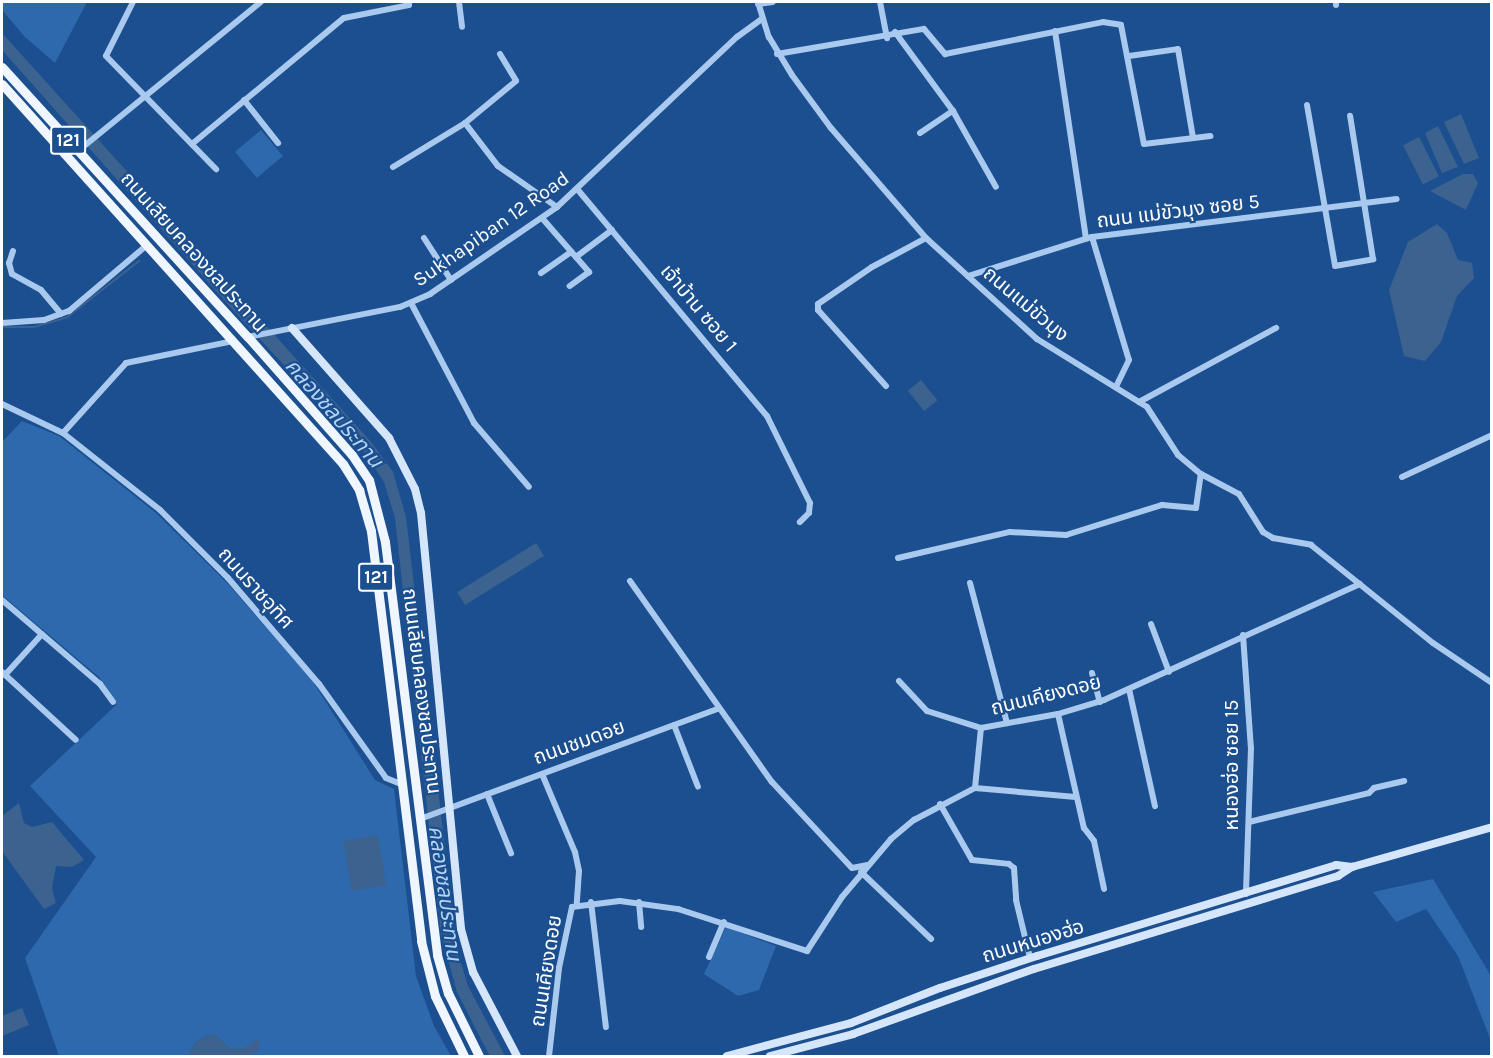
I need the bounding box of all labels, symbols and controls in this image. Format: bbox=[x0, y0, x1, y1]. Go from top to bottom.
road number: 121 bbox=[50, 125, 86, 155]
street label: Sukhapiban 12 Road bbox=[408, 166, 574, 292]
street label: ถนนเลียบคลองชลประทาน bbox=[116, 167, 272, 337]
street label: ถนน แม่ขัวมุง ซอย 5 bbox=[1095, 189, 1261, 233]
street label: เจ้าบ้าน ซอย 1 bbox=[655, 259, 743, 357]
street label: ถนนแม่ขัวมุง bbox=[978, 261, 1074, 347]
water label: คลองชลประทาน bbox=[280, 353, 388, 473]
street label: ถนนราชอุทิศ bbox=[213, 542, 299, 634]
road number: 121 bbox=[358, 562, 394, 592]
street label: ถนนเลียบคลองชลประทาน bbox=[397, 587, 447, 795]
street label: ถนนเคียงดอย bbox=[988, 670, 1104, 720]
street label: หนองฮ่อ ซอย 15 bbox=[1219, 700, 1243, 830]
street label: ถนนชมดอย bbox=[530, 714, 628, 770]
water label: คลองชลประทาน bbox=[423, 824, 467, 962]
street label: ถนนเคียงดอย bbox=[525, 913, 567, 1029]
street label: ถนนหนองฮ่อ bbox=[979, 914, 1087, 968]

